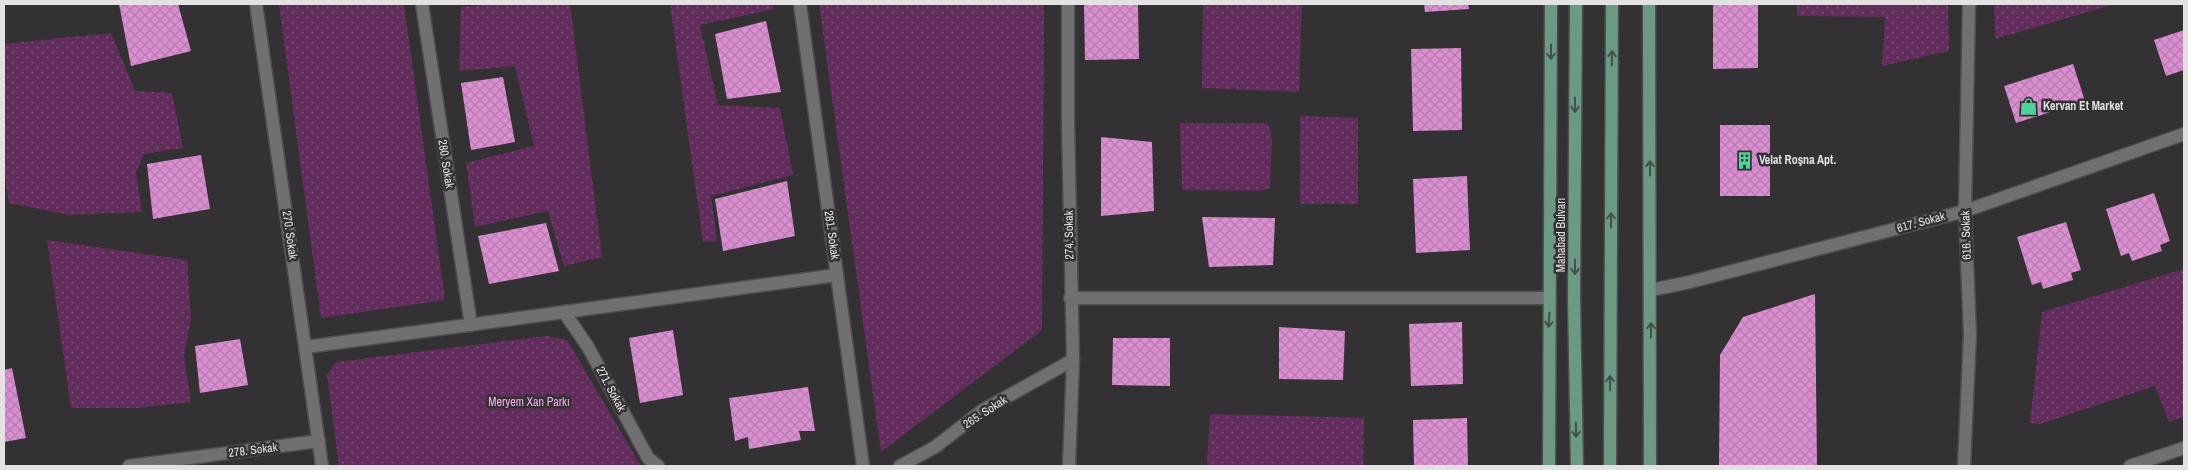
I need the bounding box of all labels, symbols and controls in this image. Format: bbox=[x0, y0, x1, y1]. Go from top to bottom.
one-way arrow bbox=[1546, 44, 1556, 60]
one-way arrow bbox=[1607, 50, 1617, 66]
shop icon: Kervan Et Market bbox=[2019, 96, 2039, 116]
one-way arrow bbox=[1571, 97, 1580, 113]
place label: Kervan Et Market bbox=[2043, 98, 2124, 114]
street label: 280. Sokak bbox=[434, 138, 458, 190]
building icon: Velat Roşna Apt. bbox=[1735, 150, 1755, 170]
place label: Velat Roşna Apt. bbox=[1759, 152, 1836, 168]
one-way arrow bbox=[1645, 160, 1655, 176]
street label: Mahabad Bulvarı bbox=[1553, 198, 1569, 272]
street label: 617. Sokak bbox=[1895, 208, 1947, 236]
street label: 270. Sokak bbox=[279, 210, 301, 261]
street label: 281. Sokak bbox=[821, 210, 843, 261]
street label: 274. Sokak bbox=[1061, 210, 1077, 260]
street label: 616. Sokak bbox=[1957, 210, 1975, 260]
one-way arrow bbox=[1606, 212, 1616, 228]
one-way arrow bbox=[1570, 259, 1579, 275]
one-way arrow bbox=[1544, 312, 1553, 328]
one-way arrow bbox=[1646, 322, 1656, 338]
street label: 271. Sokak bbox=[592, 364, 630, 415]
one-way arrow bbox=[1605, 375, 1615, 391]
street label: 265. Sokak bbox=[960, 392, 1010, 432]
park label: Meryem Xan Parkı bbox=[488, 394, 570, 410]
one-way arrow bbox=[1572, 422, 1581, 438]
street label: 278. Sokak bbox=[228, 439, 278, 461]

